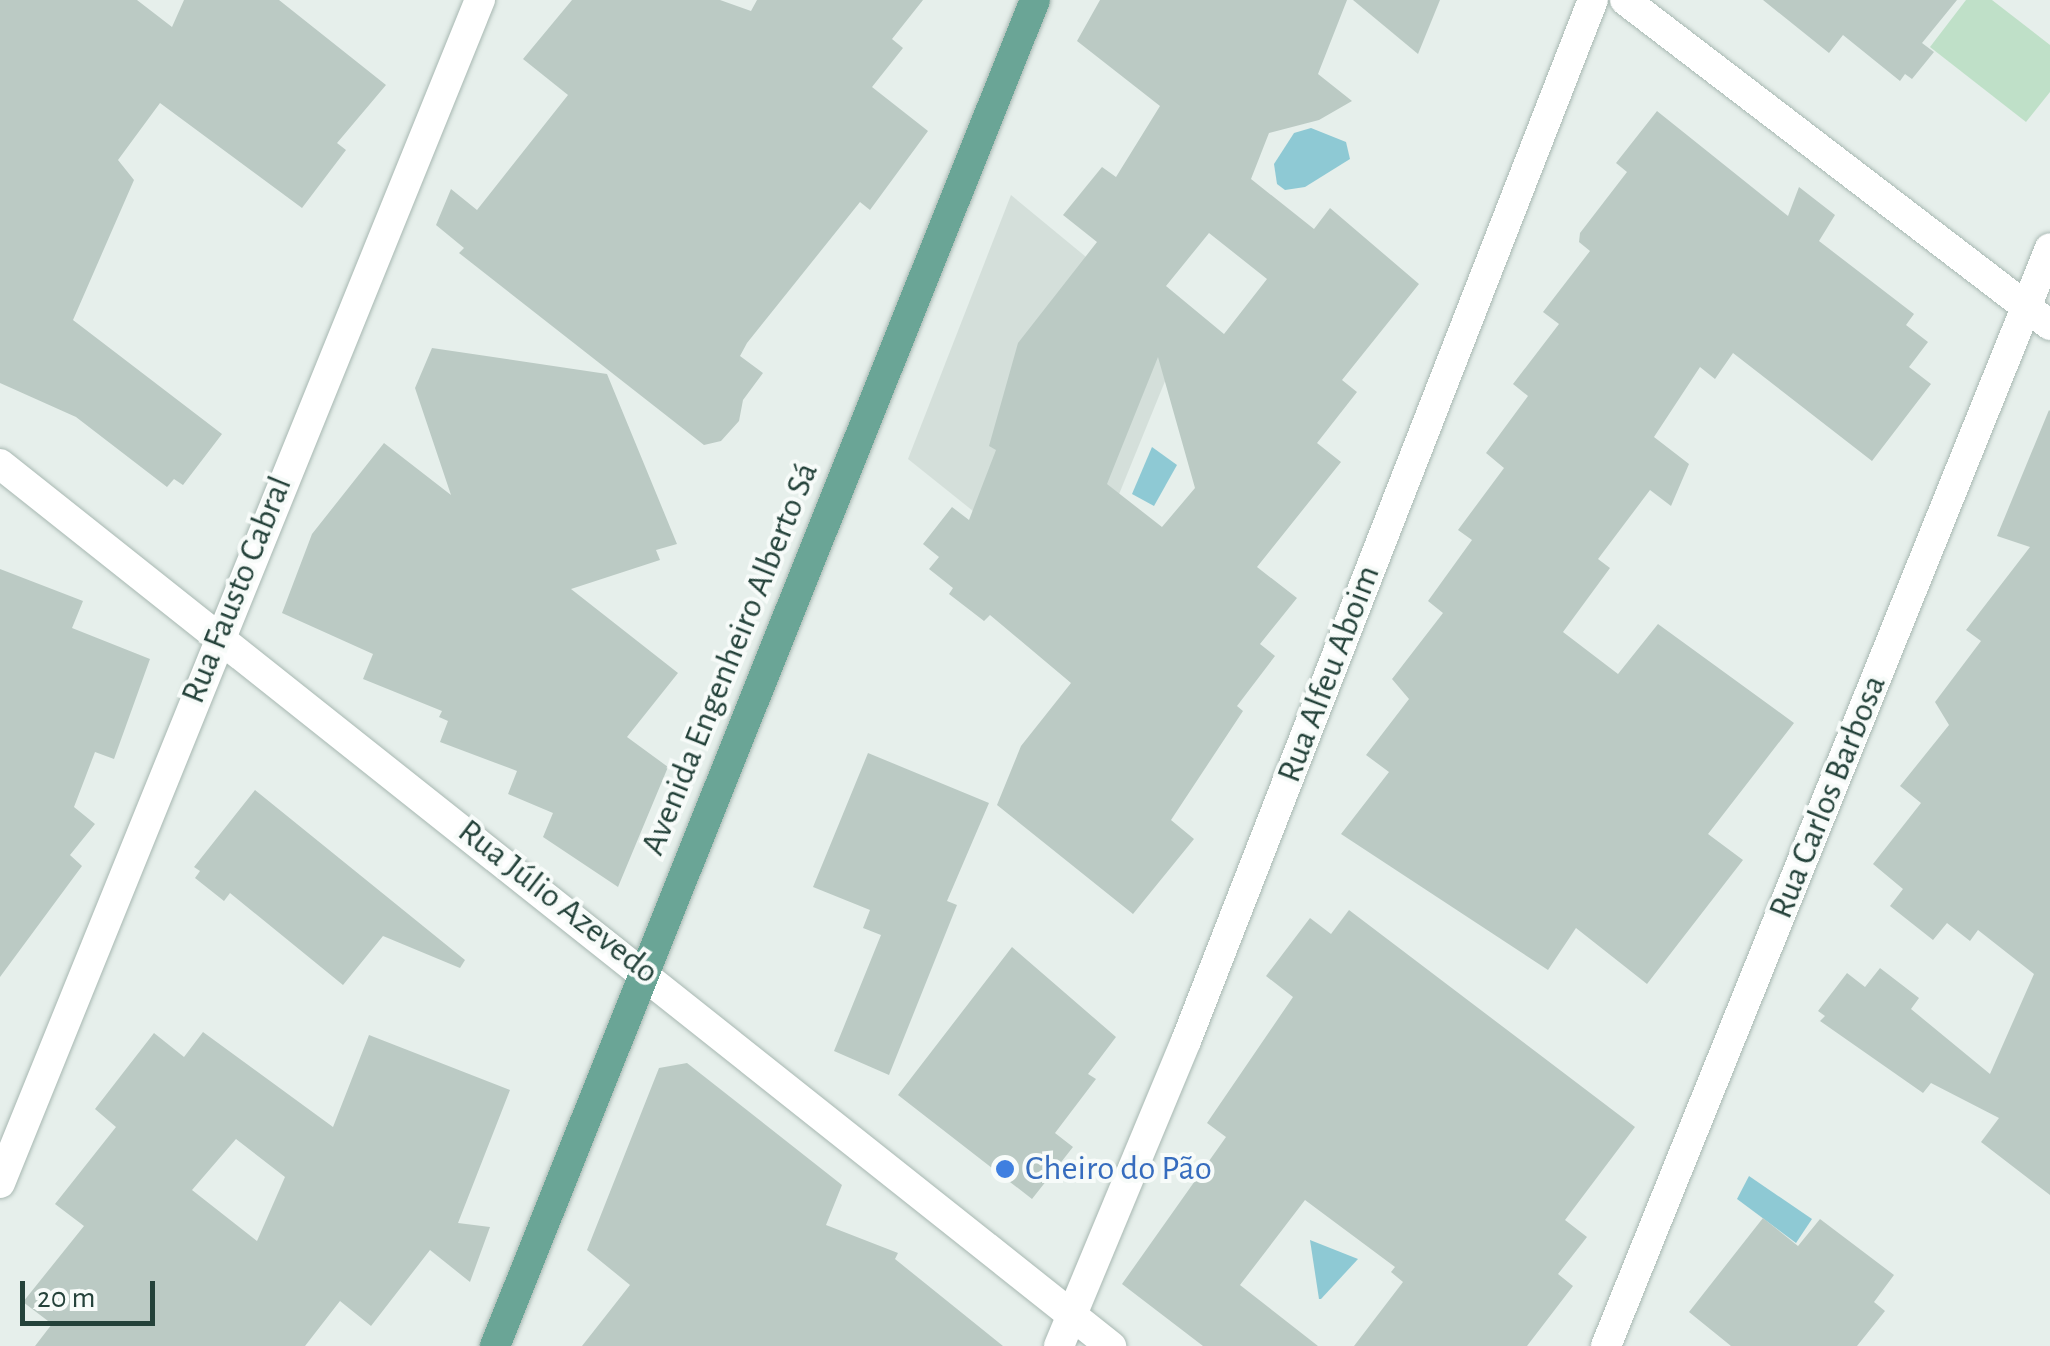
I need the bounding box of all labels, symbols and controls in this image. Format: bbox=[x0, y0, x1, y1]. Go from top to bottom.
street label: Avenida Engenheiro Alberto Sá bbox=[632, 457, 828, 861]
street label: Rua Fausto Cabral bbox=[172, 470, 302, 710]
street label: Rua Alfeu Aboim bbox=[1268, 560, 1390, 788]
street label: Rua Carlos Barbosa bbox=[1760, 669, 1896, 925]
street label: Rua Júlio Azevedo bbox=[449, 811, 667, 993]
place label: Cheiro do Pão bbox=[1025, 1148, 1212, 1190]
marker: Cheiro do Pão bbox=[994, 1158, 1016, 1180]
scale bar bbox=[25, 1261, 160, 1323]
text: 20 m bbox=[37, 1283, 95, 1313]

